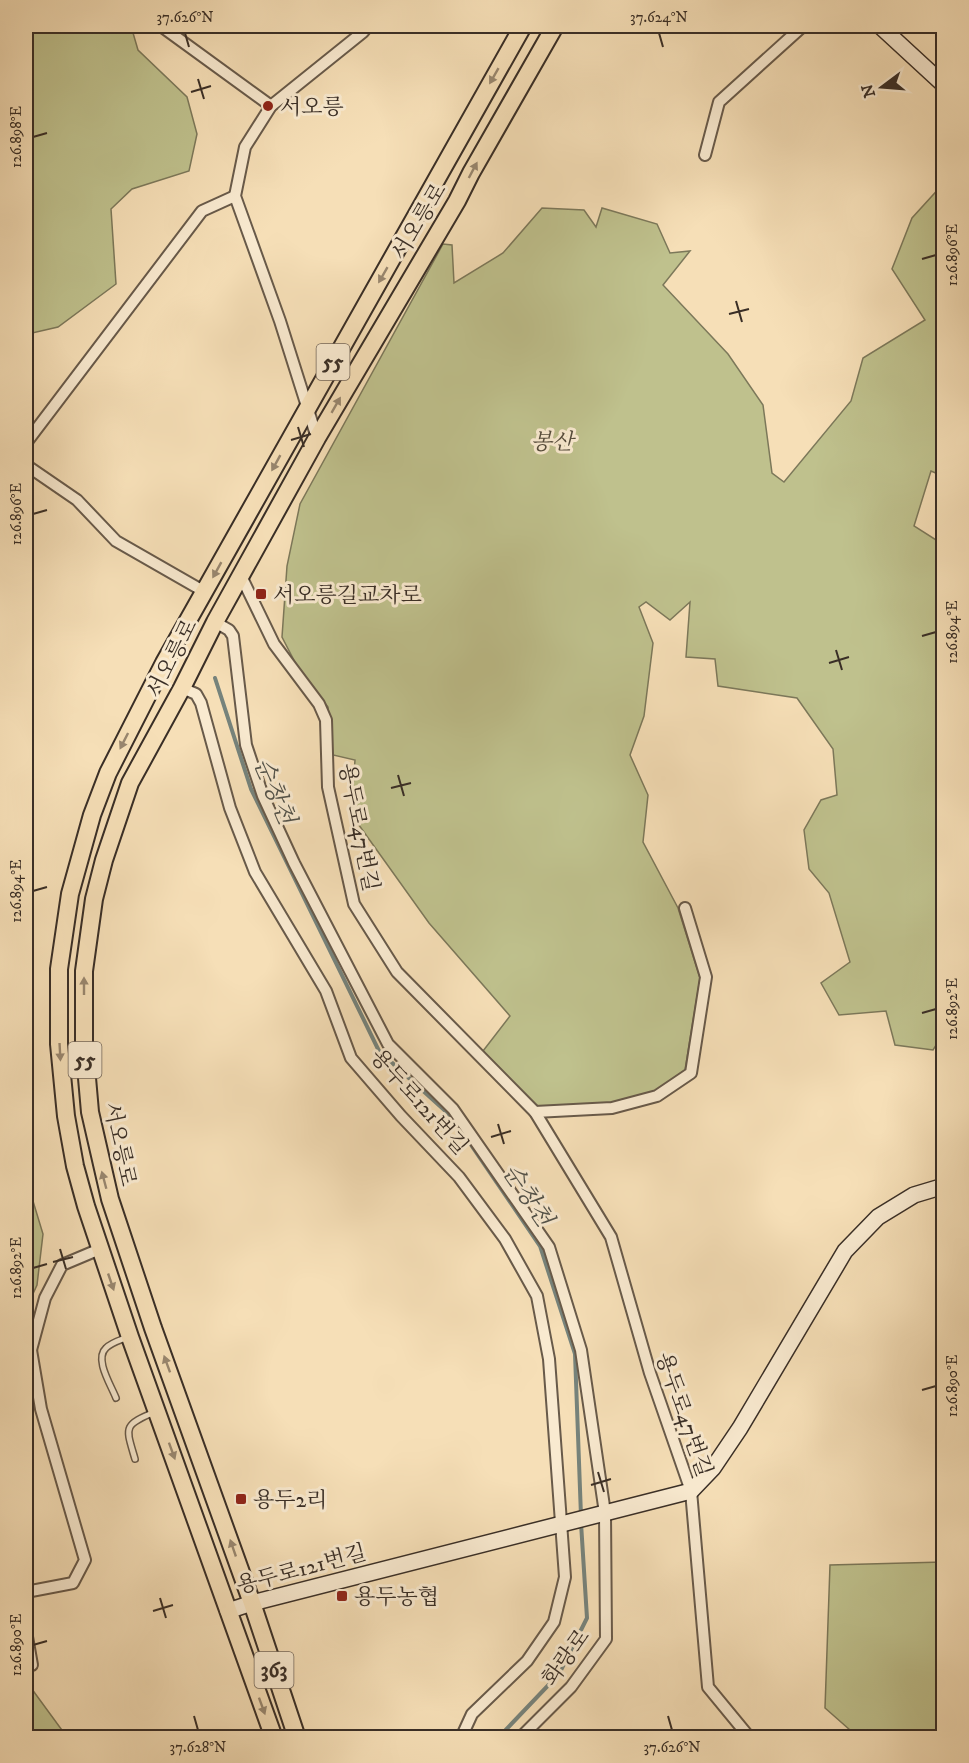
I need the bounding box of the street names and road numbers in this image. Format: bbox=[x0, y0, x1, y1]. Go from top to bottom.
street label: 서오릉로 bbox=[386, 178, 453, 265]
road number: 55 bbox=[316, 344, 350, 380]
street label: 서오릉로 bbox=[141, 615, 204, 703]
street label: 용두로47번길 bbox=[333, 761, 384, 894]
road number: 55 bbox=[68, 1042, 101, 1078]
street label: 용두로121번길 bbox=[364, 1043, 473, 1161]
street label: 서오릉로 bbox=[97, 1100, 142, 1189]
street label: 용두로47번길 bbox=[650, 1349, 717, 1480]
street label: 용두로121번길 bbox=[234, 1539, 369, 1600]
street label: 화랑로 bbox=[537, 1624, 596, 1692]
road number: 363 bbox=[254, 1652, 294, 1688]

